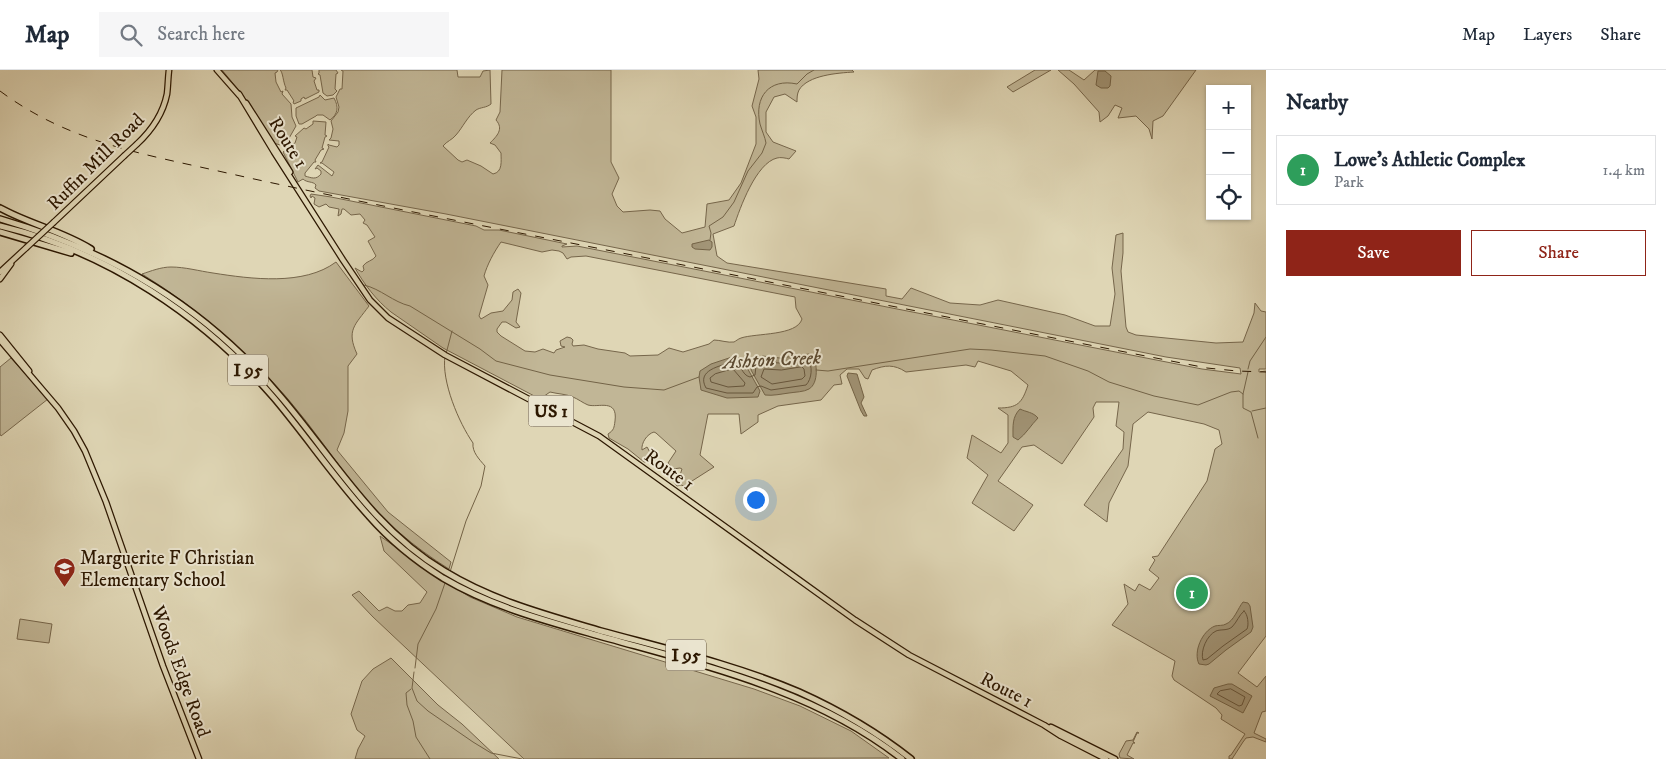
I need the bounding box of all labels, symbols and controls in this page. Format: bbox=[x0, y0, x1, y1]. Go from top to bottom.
search box bbox=[99, 12, 449, 57]
text: Map bbox=[25, 20, 69, 50]
icon: search bbox=[117, 21, 145, 49]
text: Search here bbox=[157, 23, 245, 46]
text: Map bbox=[1462, 24, 1495, 46]
text: Layers bbox=[1523, 24, 1572, 46]
text: Share bbox=[1600, 24, 1641, 46]
map controls bbox=[1206, 85, 1251, 220]
button: + bbox=[1206, 85, 1251, 130]
text: Nearby bbox=[1286, 90, 1348, 116]
street label: Ruffin Mill Road bbox=[43, 108, 150, 215]
street label: Route 1 bbox=[263, 113, 312, 173]
button: − bbox=[1206, 130, 1251, 175]
text: Lowe's Athletic Complex bbox=[1334, 149, 1525, 172]
text: 1 bbox=[1300, 160, 1306, 180]
text: 1.4 km bbox=[1603, 160, 1645, 180]
text: Park bbox=[1334, 172, 1364, 192]
button: locate bbox=[1206, 175, 1251, 220]
button: Save bbox=[1286, 230, 1461, 276]
button: Share bbox=[1471, 230, 1646, 276]
water label: Ashton Creek bbox=[720, 345, 822, 376]
road number: I 95 bbox=[228, 354, 268, 386]
road number: US 1 bbox=[528, 396, 574, 426]
street label: Route 1 bbox=[640, 444, 699, 496]
your location bbox=[743, 487, 769, 513]
place label: Marguerite F Christian Elementary School bbox=[80, 547, 254, 592]
school or university icon: Marguerite F Christian Elementary School bbox=[52, 556, 76, 587]
pin: 1 bbox=[1176, 574, 1208, 612]
street label: Woods Edge Road bbox=[146, 602, 215, 741]
road number: I 95 bbox=[666, 640, 706, 670]
street label: Route 1 bbox=[976, 667, 1036, 713]

